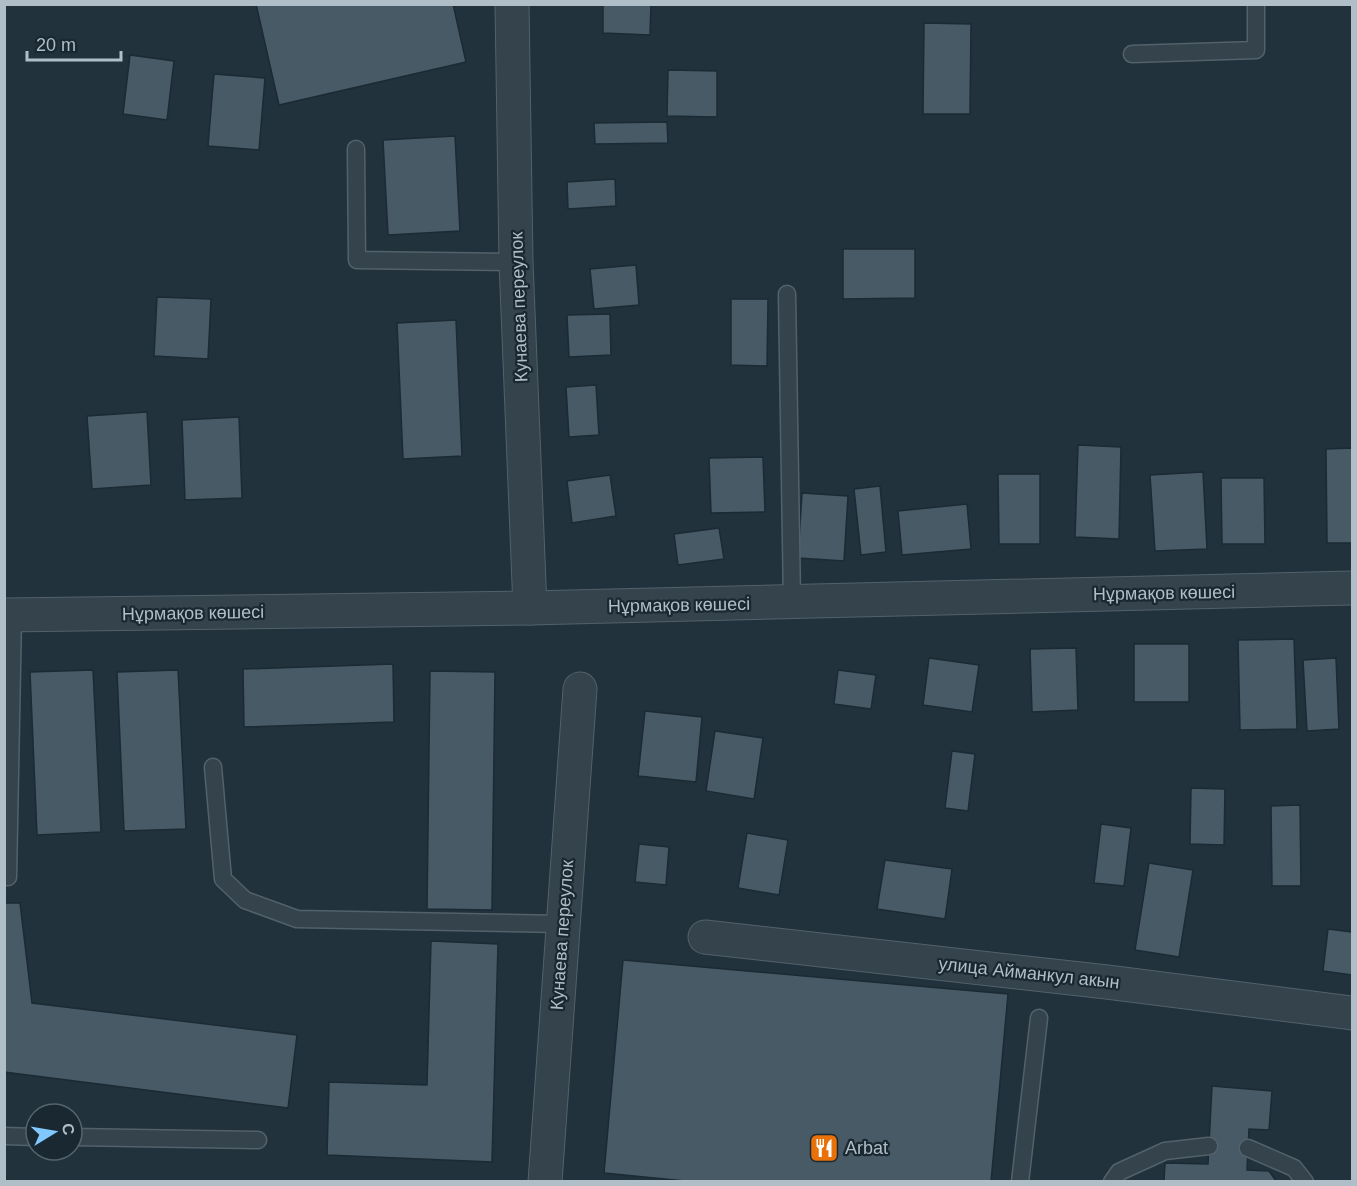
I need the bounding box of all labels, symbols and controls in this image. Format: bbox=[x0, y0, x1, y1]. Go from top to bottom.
scale bar bbox=[27, 24, 122, 62]
text: 20 m bbox=[36, 35, 76, 55]
street label: Кунаева переулок bbox=[506, 231, 532, 383]
street label: Нұрмақов көшесі bbox=[1093, 582, 1235, 604]
street label: Нұрмақов көшесі bbox=[608, 594, 750, 616]
street label: Нұрмақов көшесі bbox=[122, 602, 264, 624]
street label: Кунаева переулок bbox=[547, 859, 577, 1011]
street label: улица Айманкул акын bbox=[938, 954, 1120, 992]
north arrow bbox=[24, 1102, 84, 1162]
text: С bbox=[59, 1122, 78, 1137]
restaurant icon: Arbat bbox=[808, 1132, 840, 1164]
place label: Arbat bbox=[845, 1138, 888, 1158]

